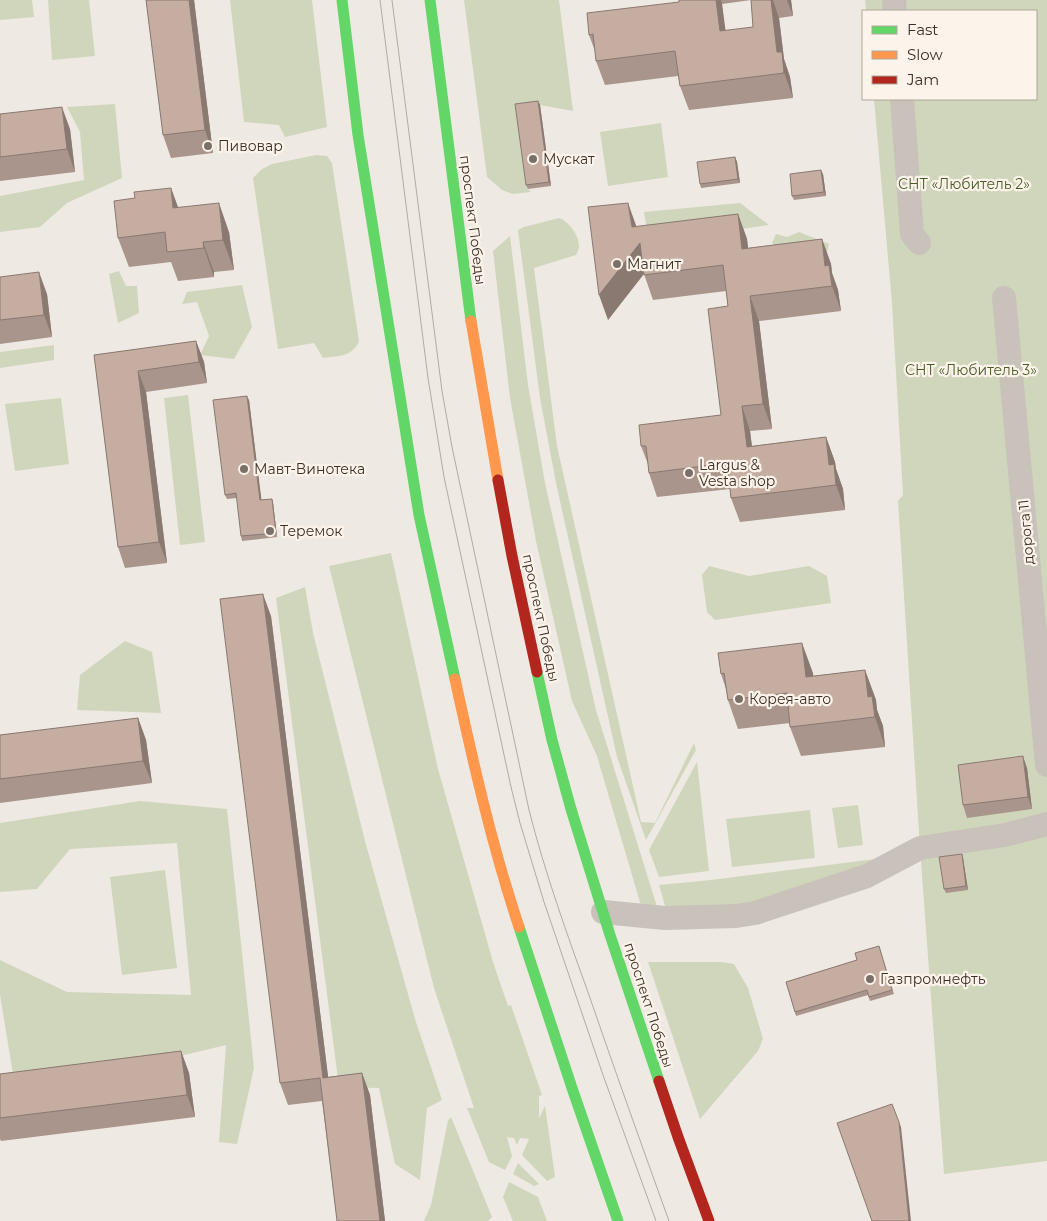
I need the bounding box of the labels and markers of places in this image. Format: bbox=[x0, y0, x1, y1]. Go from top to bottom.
place label: Пивовар bbox=[218, 137, 283, 155]
marker: Пивовар bbox=[202, 140, 214, 152]
place label: Мускат bbox=[543, 150, 595, 168]
marker: Мускат bbox=[527, 153, 539, 165]
place label: Магнит bbox=[627, 255, 681, 273]
marker: Магнит bbox=[611, 258, 623, 270]
place label: Largus & Vesta shop bbox=[699, 456, 775, 490]
place label: Мавт-Винотека bbox=[254, 460, 365, 478]
marker: Мавт-Винотека bbox=[238, 463, 250, 475]
marker: Largus & Vesta shop bbox=[683, 467, 695, 479]
place label: Теремок bbox=[280, 522, 342, 540]
marker: Теремок bbox=[264, 525, 276, 537]
place label: Корея-авто bbox=[749, 690, 831, 708]
marker: Корея-авто bbox=[733, 693, 745, 705]
place label: Газпромнефть bbox=[880, 970, 986, 988]
marker: Газпромнефть bbox=[864, 973, 876, 985]

